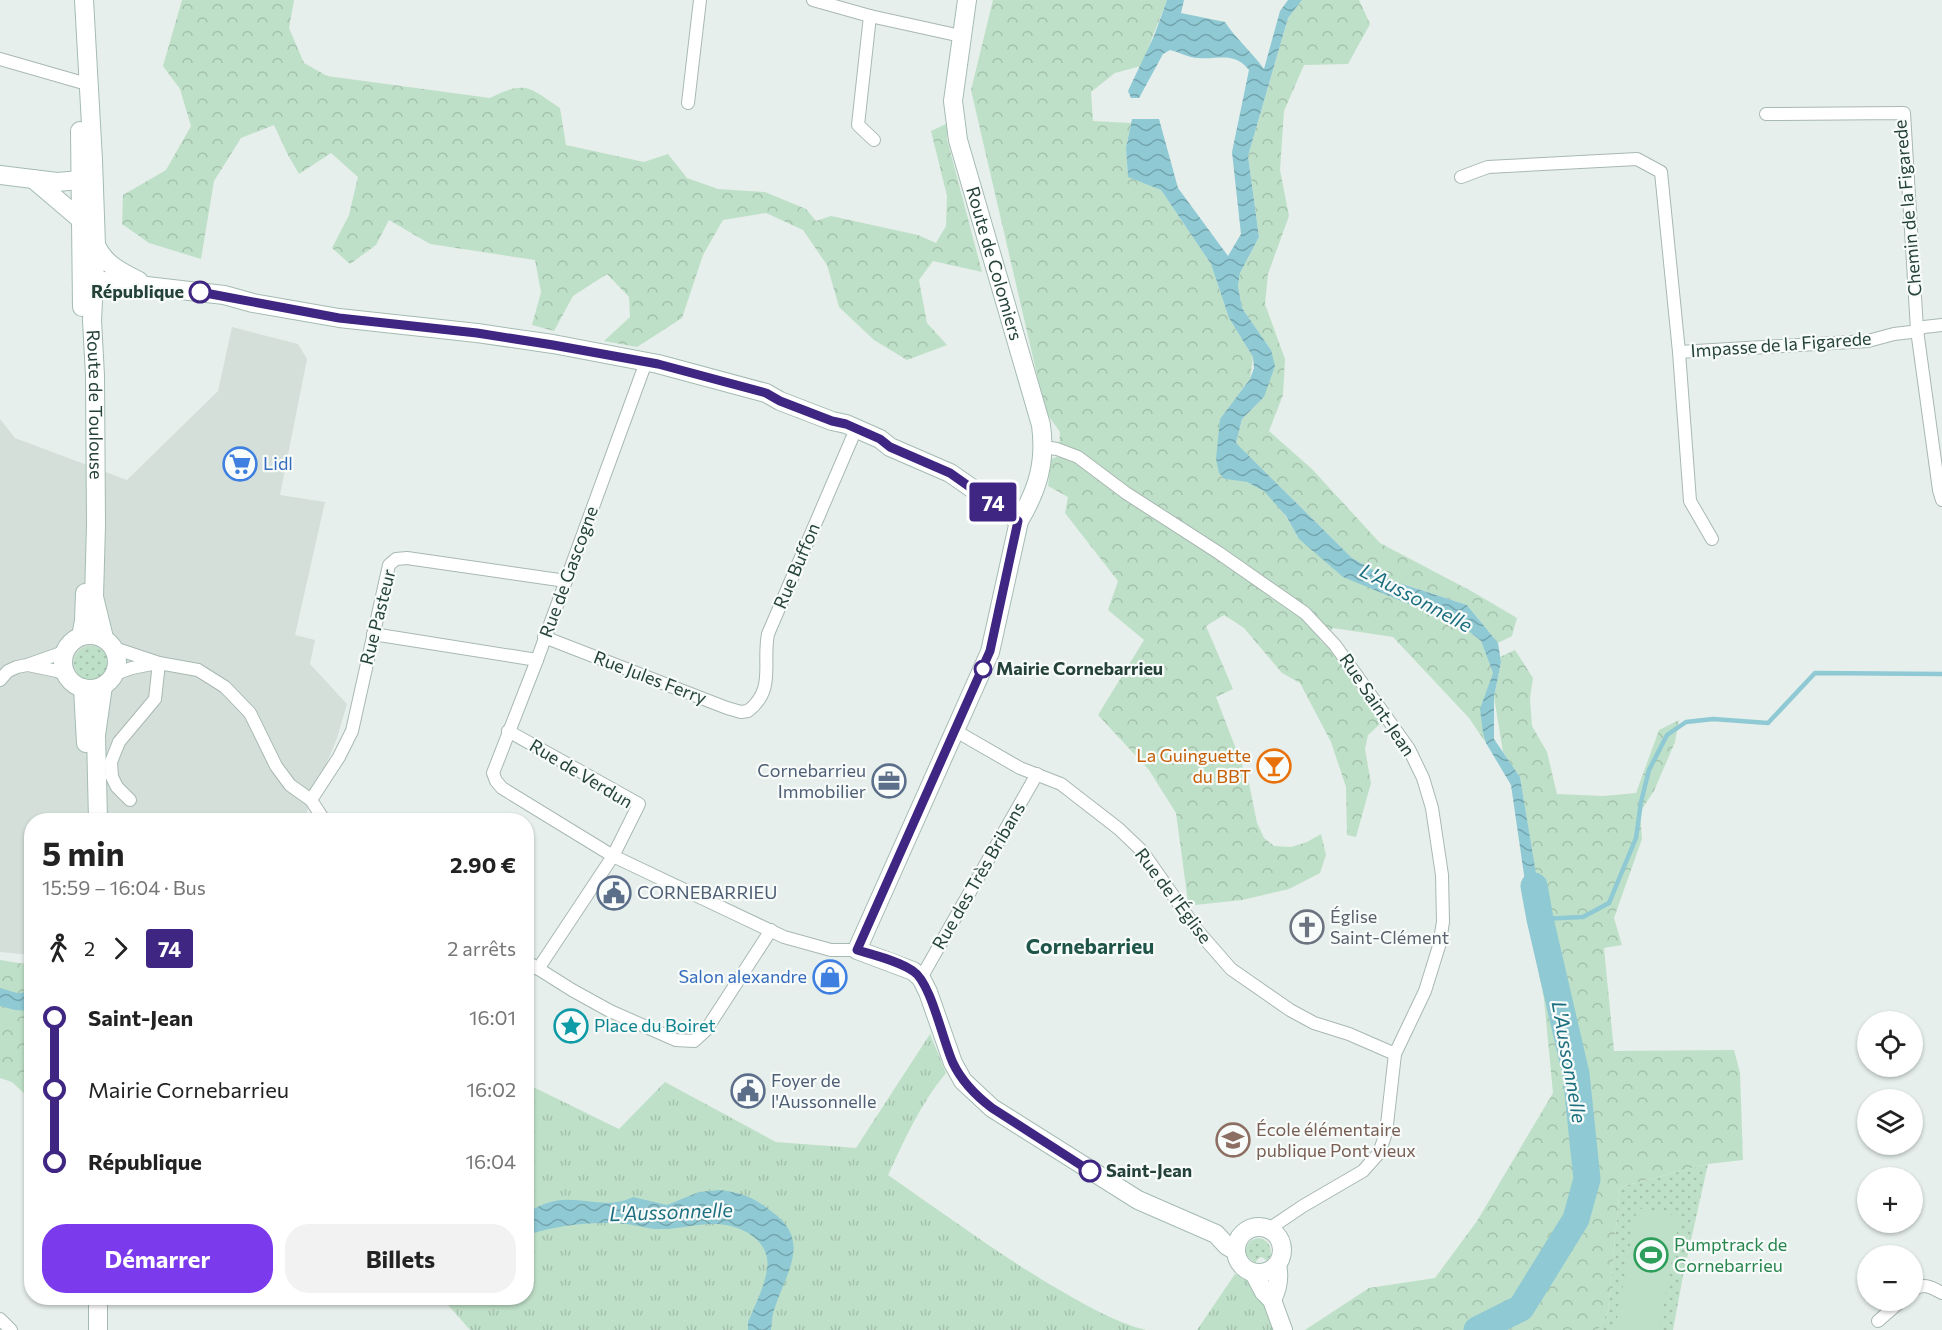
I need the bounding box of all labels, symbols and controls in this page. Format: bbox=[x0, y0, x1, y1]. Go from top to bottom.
street label: Chemin de la Figarede bbox=[1888, 119, 1926, 297]
street label: Route de Colomiers bbox=[962, 184, 1028, 343]
place label: République bbox=[91, 280, 184, 302]
marker: République bbox=[189, 281, 211, 303]
street label: Impasse de la Figarede bbox=[1690, 327, 1872, 361]
street label: Route de Toulouse bbox=[83, 329, 108, 480]
supermarket icon: Lidl bbox=[222, 446, 258, 482]
place label: Lidl bbox=[263, 452, 293, 474]
line badge: 74 bbox=[966, 482, 1020, 522]
text: 74 bbox=[981, 490, 1005, 515]
street label: Rue de Gascogne bbox=[534, 503, 602, 640]
street label: Rue Buffon bbox=[768, 519, 824, 612]
water label: L'Aussonnelle bbox=[1356, 558, 1477, 637]
street label: Rue Pasteur bbox=[355, 567, 400, 667]
street label: Rue Jules Ferry bbox=[591, 645, 710, 709]
street label: Rue Saint-Jean bbox=[1335, 649, 1420, 760]
place label: Mairie Cornebarrieu bbox=[996, 657, 1163, 679]
marker: Mairie Cornebarrieu bbox=[974, 660, 992, 678]
street label: Rue de Verdun bbox=[526, 734, 637, 813]
place label: La Guinguette du BBT bbox=[1136, 744, 1251, 787]
bar icon: La Guinguette du BBT bbox=[1256, 748, 1292, 784]
place label: Cornebarrieu Immobilier bbox=[757, 759, 866, 802]
office icon: Cornebarrieu Immobilier bbox=[871, 763, 907, 799]
street label: Rue des Très Bribans bbox=[927, 798, 1029, 953]
text: 5 min bbox=[42, 832, 125, 873]
street label: Rue de l'Église bbox=[1131, 843, 1217, 947]
text: 2.90 € bbox=[450, 851, 516, 878]
text: 15:59 – 16:04 · Bus bbox=[42, 875, 206, 899]
public building icon: CORNEBARRIEU bbox=[596, 875, 632, 911]
place label: CORNEBARRIEU bbox=[637, 881, 777, 903]
place label: Église Saint-Clément bbox=[1330, 905, 1449, 948]
church icon: Église Saint-Clément bbox=[1289, 909, 1325, 945]
icon: walk bbox=[42, 932, 75, 965]
icon: forward bbox=[104, 932, 137, 965]
district label: Cornebarrieu bbox=[1026, 933, 1154, 958]
text: 2 bbox=[84, 936, 95, 960]
text: 74 bbox=[158, 936, 181, 961]
text: 2 arrêts bbox=[447, 936, 516, 960]
shop icon: Salon alexandre bbox=[812, 959, 848, 995]
place label: Salon alexandre bbox=[678, 965, 807, 987]
water label: L'Aussonnelle bbox=[1547, 999, 1593, 1125]
text: Saint-Jean bbox=[88, 1004, 193, 1031]
text: 16:01 bbox=[469, 1005, 516, 1029]
place icon: Place du Boiret bbox=[553, 1008, 589, 1044]
map controls bbox=[1857, 1011, 1923, 1311]
button: locate bbox=[1857, 1011, 1923, 1077]
place label: Place du Boiret bbox=[594, 1014, 716, 1036]
place label: Foyer de l'Aussonnelle bbox=[771, 1069, 876, 1112]
public building icon: Foyer de l'Aussonnelle bbox=[730, 1073, 766, 1109]
text: Mairie Cornebarrieu bbox=[88, 1076, 289, 1103]
text: 16:02 bbox=[467, 1077, 516, 1101]
button: layers bbox=[1857, 1089, 1923, 1155]
place label: École élémentaire publique Pont vieux bbox=[1256, 1118, 1416, 1161]
school or university icon: École élémentaire publique Pont vieux bbox=[1215, 1122, 1251, 1158]
text: République bbox=[88, 1148, 202, 1175]
text: 16:04 bbox=[466, 1149, 516, 1173]
place label: Saint-Jean bbox=[1106, 1159, 1192, 1181]
marker: Saint-Jean bbox=[1079, 1160, 1101, 1182]
button: + bbox=[1857, 1167, 1923, 1233]
water label: L'Aussonnelle bbox=[609, 1197, 734, 1225]
button: Démarrer bbox=[42, 1224, 273, 1293]
button: Billets bbox=[285, 1224, 516, 1293]
place label: Pumptrack de Cornebarrieu bbox=[1674, 1233, 1787, 1276]
sports icon: Pumptrack de Cornebarrieu bbox=[1633, 1237, 1669, 1273]
button: − bbox=[1857, 1245, 1923, 1311]

